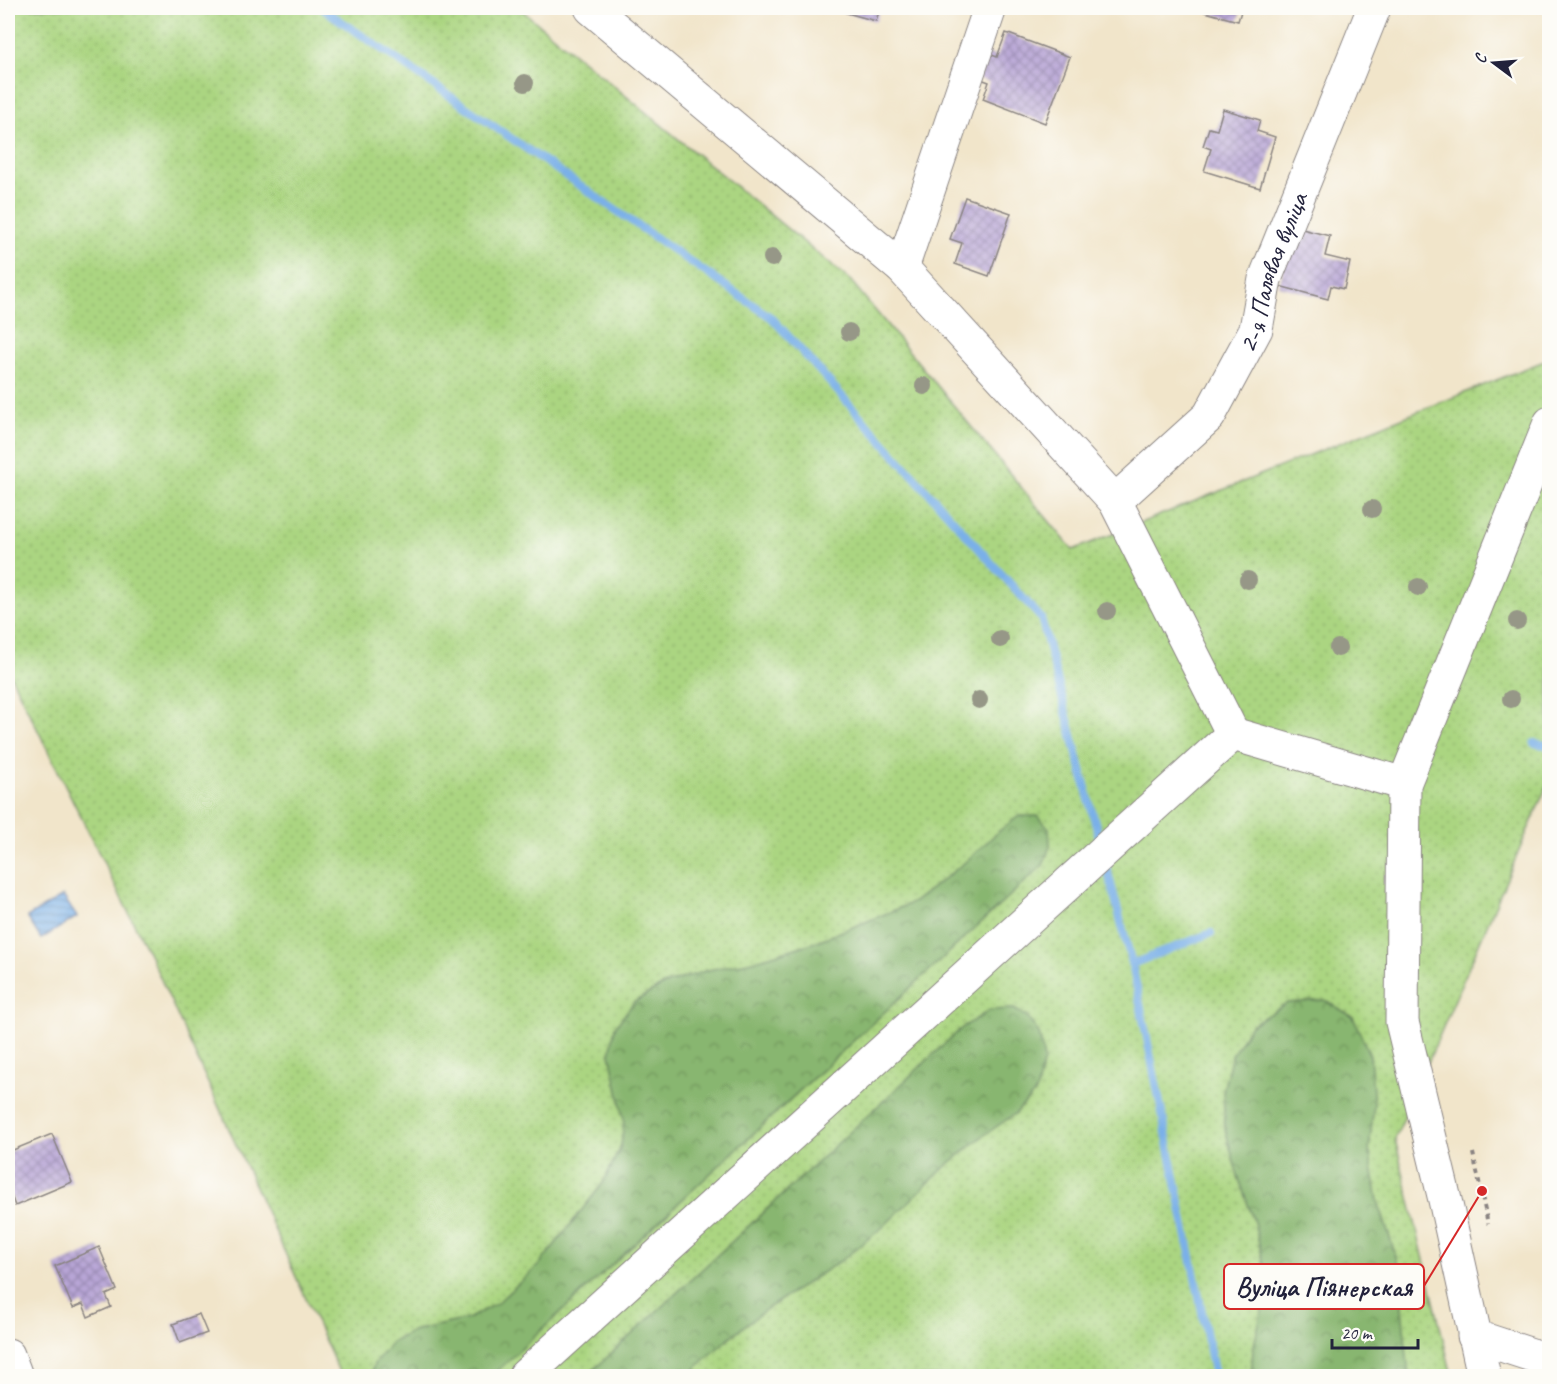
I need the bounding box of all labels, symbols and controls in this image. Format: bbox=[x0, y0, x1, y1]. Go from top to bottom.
north arrow bbox=[1464, 33, 1524, 93]
text: С bbox=[1470, 51, 1492, 66]
street label: 2-я Палявая вуліца bbox=[1230, 186, 1315, 358]
callout: Вуліца Піянерская bbox=[1224, 1264, 1424, 1309]
text: Вуліца Піянерская bbox=[1236, 1270, 1414, 1304]
scale bar bbox=[1332, 1312, 1418, 1350]
text: 20 m bbox=[1341, 1322, 1374, 1344]

